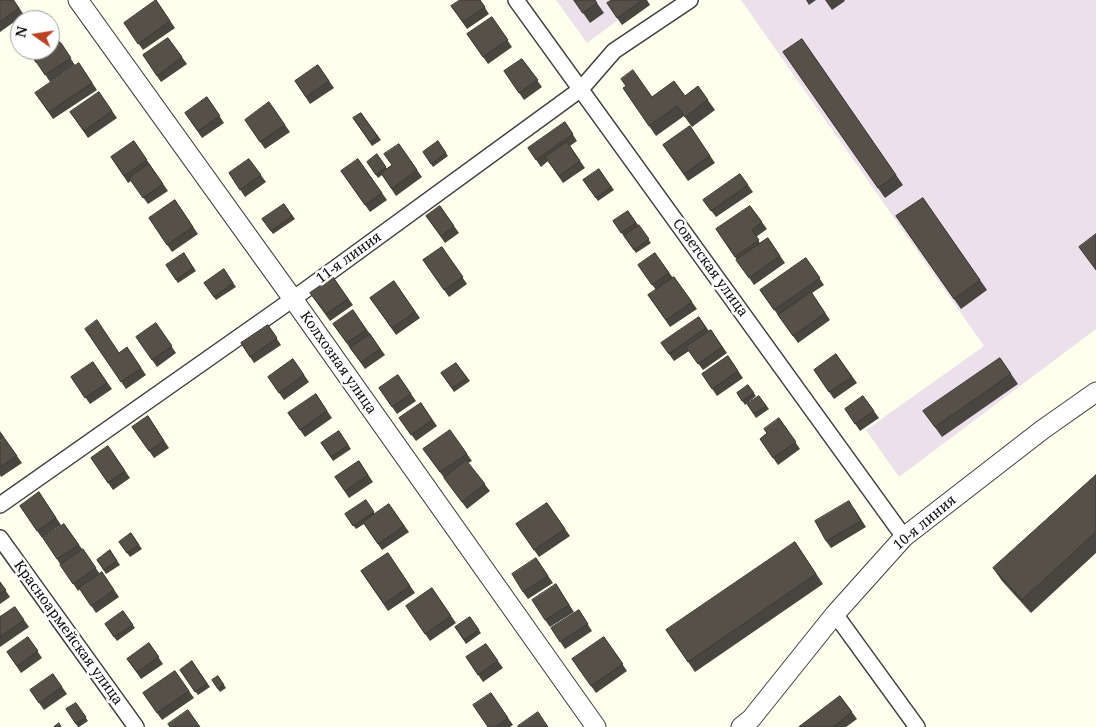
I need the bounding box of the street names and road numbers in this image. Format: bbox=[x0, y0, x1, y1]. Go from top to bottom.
street label: Советская улица bbox=[669, 216, 751, 320]
street label: 11-я линия bbox=[313, 229, 385, 287]
street label: Колхозная улица bbox=[296, 308, 380, 418]
street label: 10-я линия bbox=[890, 492, 960, 554]
street label: Красноармейская улица bbox=[10, 557, 126, 709]

